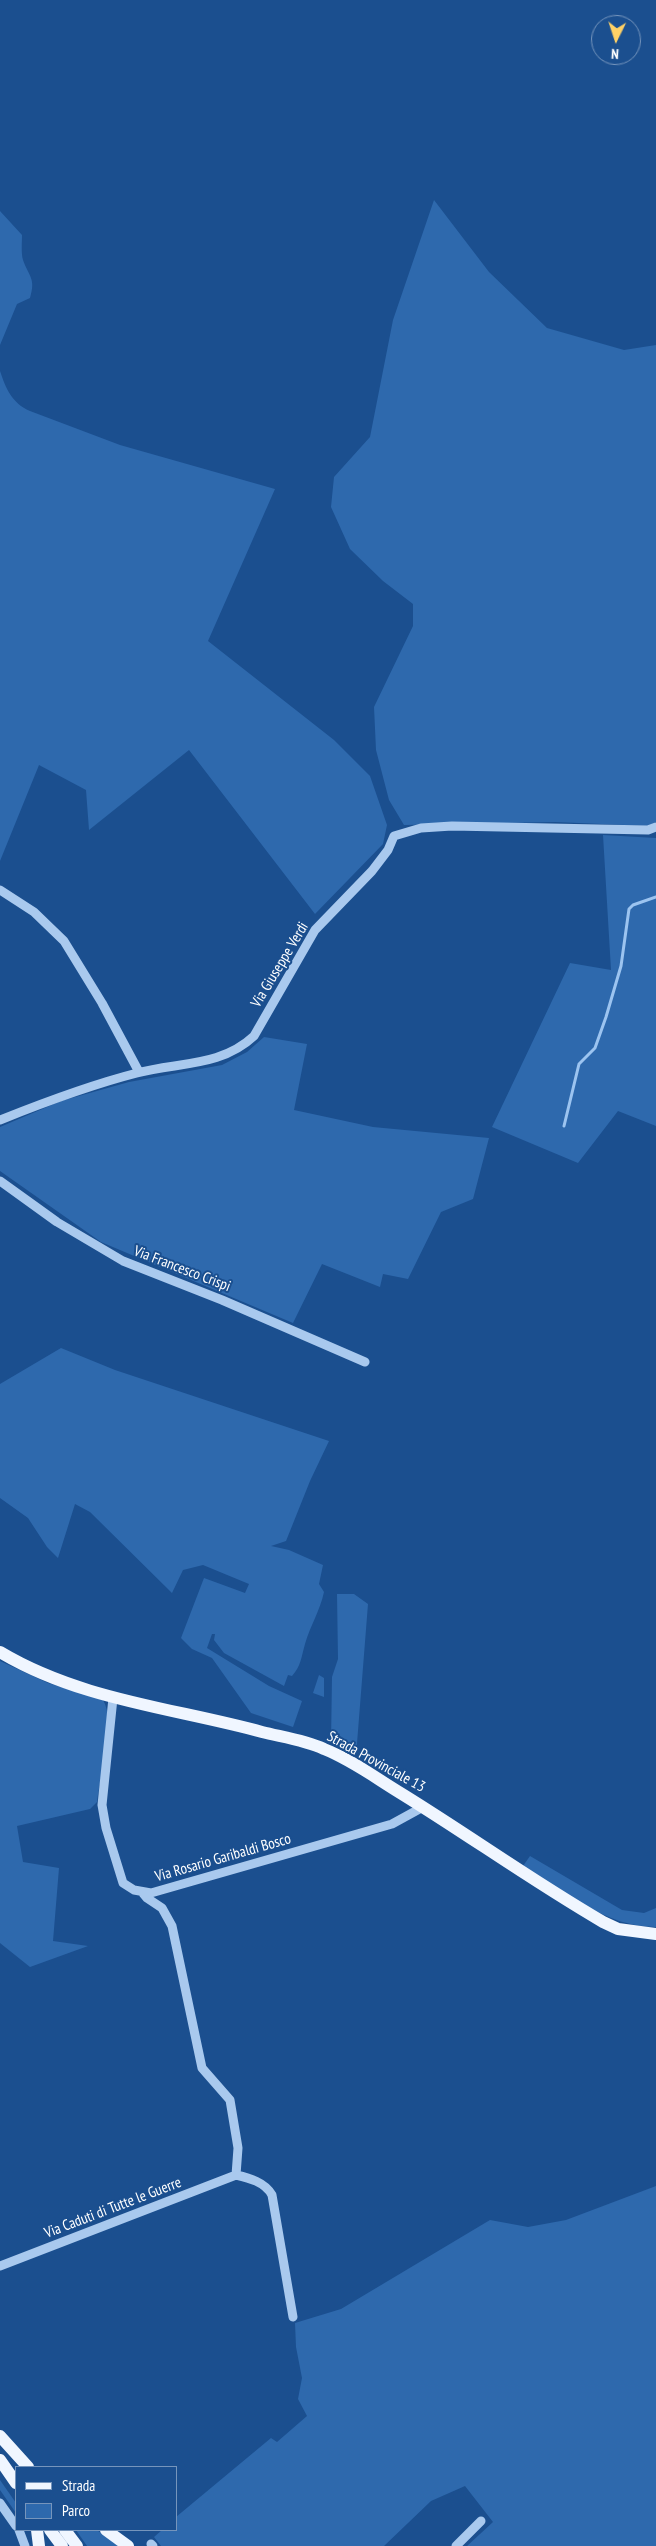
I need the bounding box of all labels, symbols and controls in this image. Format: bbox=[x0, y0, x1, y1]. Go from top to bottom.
north arrow bbox=[591, 15, 641, 65]
text: N bbox=[611, 45, 619, 63]
street label: Via Giuseppe Verdi bbox=[247, 919, 313, 1011]
street label: Via Francesco Crispi bbox=[131, 1242, 233, 1296]
street label: Strada Provinciale 13 bbox=[324, 1728, 428, 1796]
street label: Via Rosario Garibaldi Bosco bbox=[153, 1830, 293, 1886]
street label: Via Caduti di Tutte le Guerre bbox=[42, 2174, 184, 2242]
legend bbox=[15, 2466, 178, 2531]
text: Strada bbox=[62, 2476, 95, 2495]
text: Parco bbox=[62, 2501, 90, 2520]

